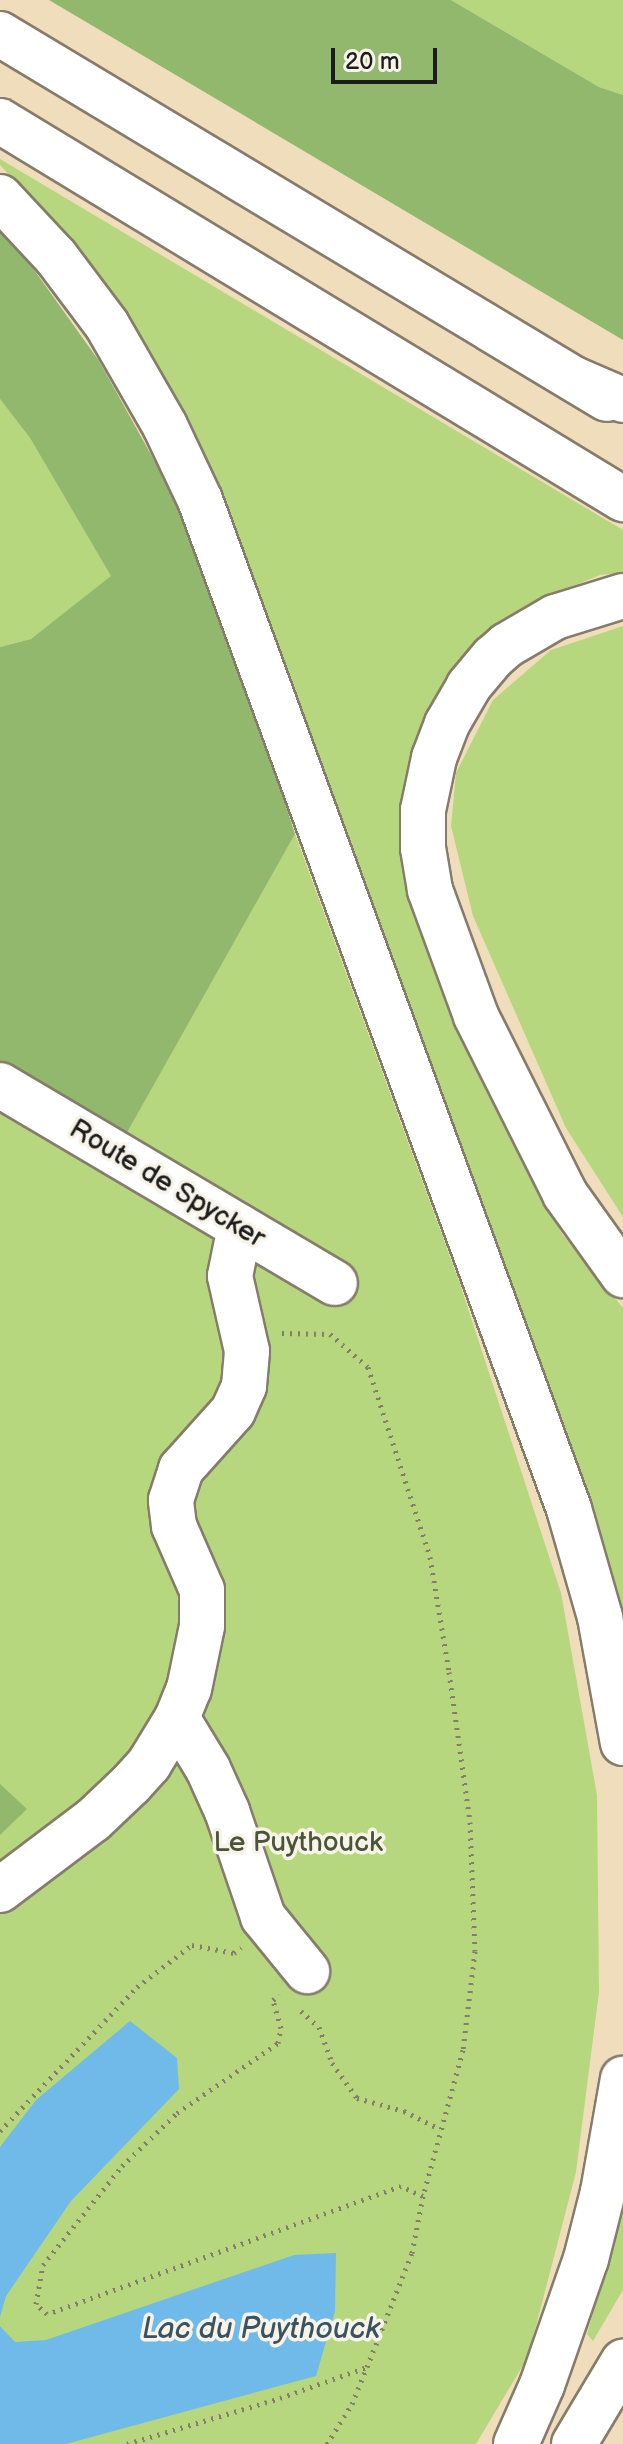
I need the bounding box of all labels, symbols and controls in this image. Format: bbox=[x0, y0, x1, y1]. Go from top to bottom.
scale bar bbox=[335, 32, 441, 82]
text: 20 m bbox=[345, 47, 400, 76]
street label: Route de Spycker bbox=[63, 1112, 271, 1256]
park label: Le Puythouck bbox=[213, 1826, 383, 1860]
water label: Lac du Puythouck bbox=[142, 2311, 380, 2347]

